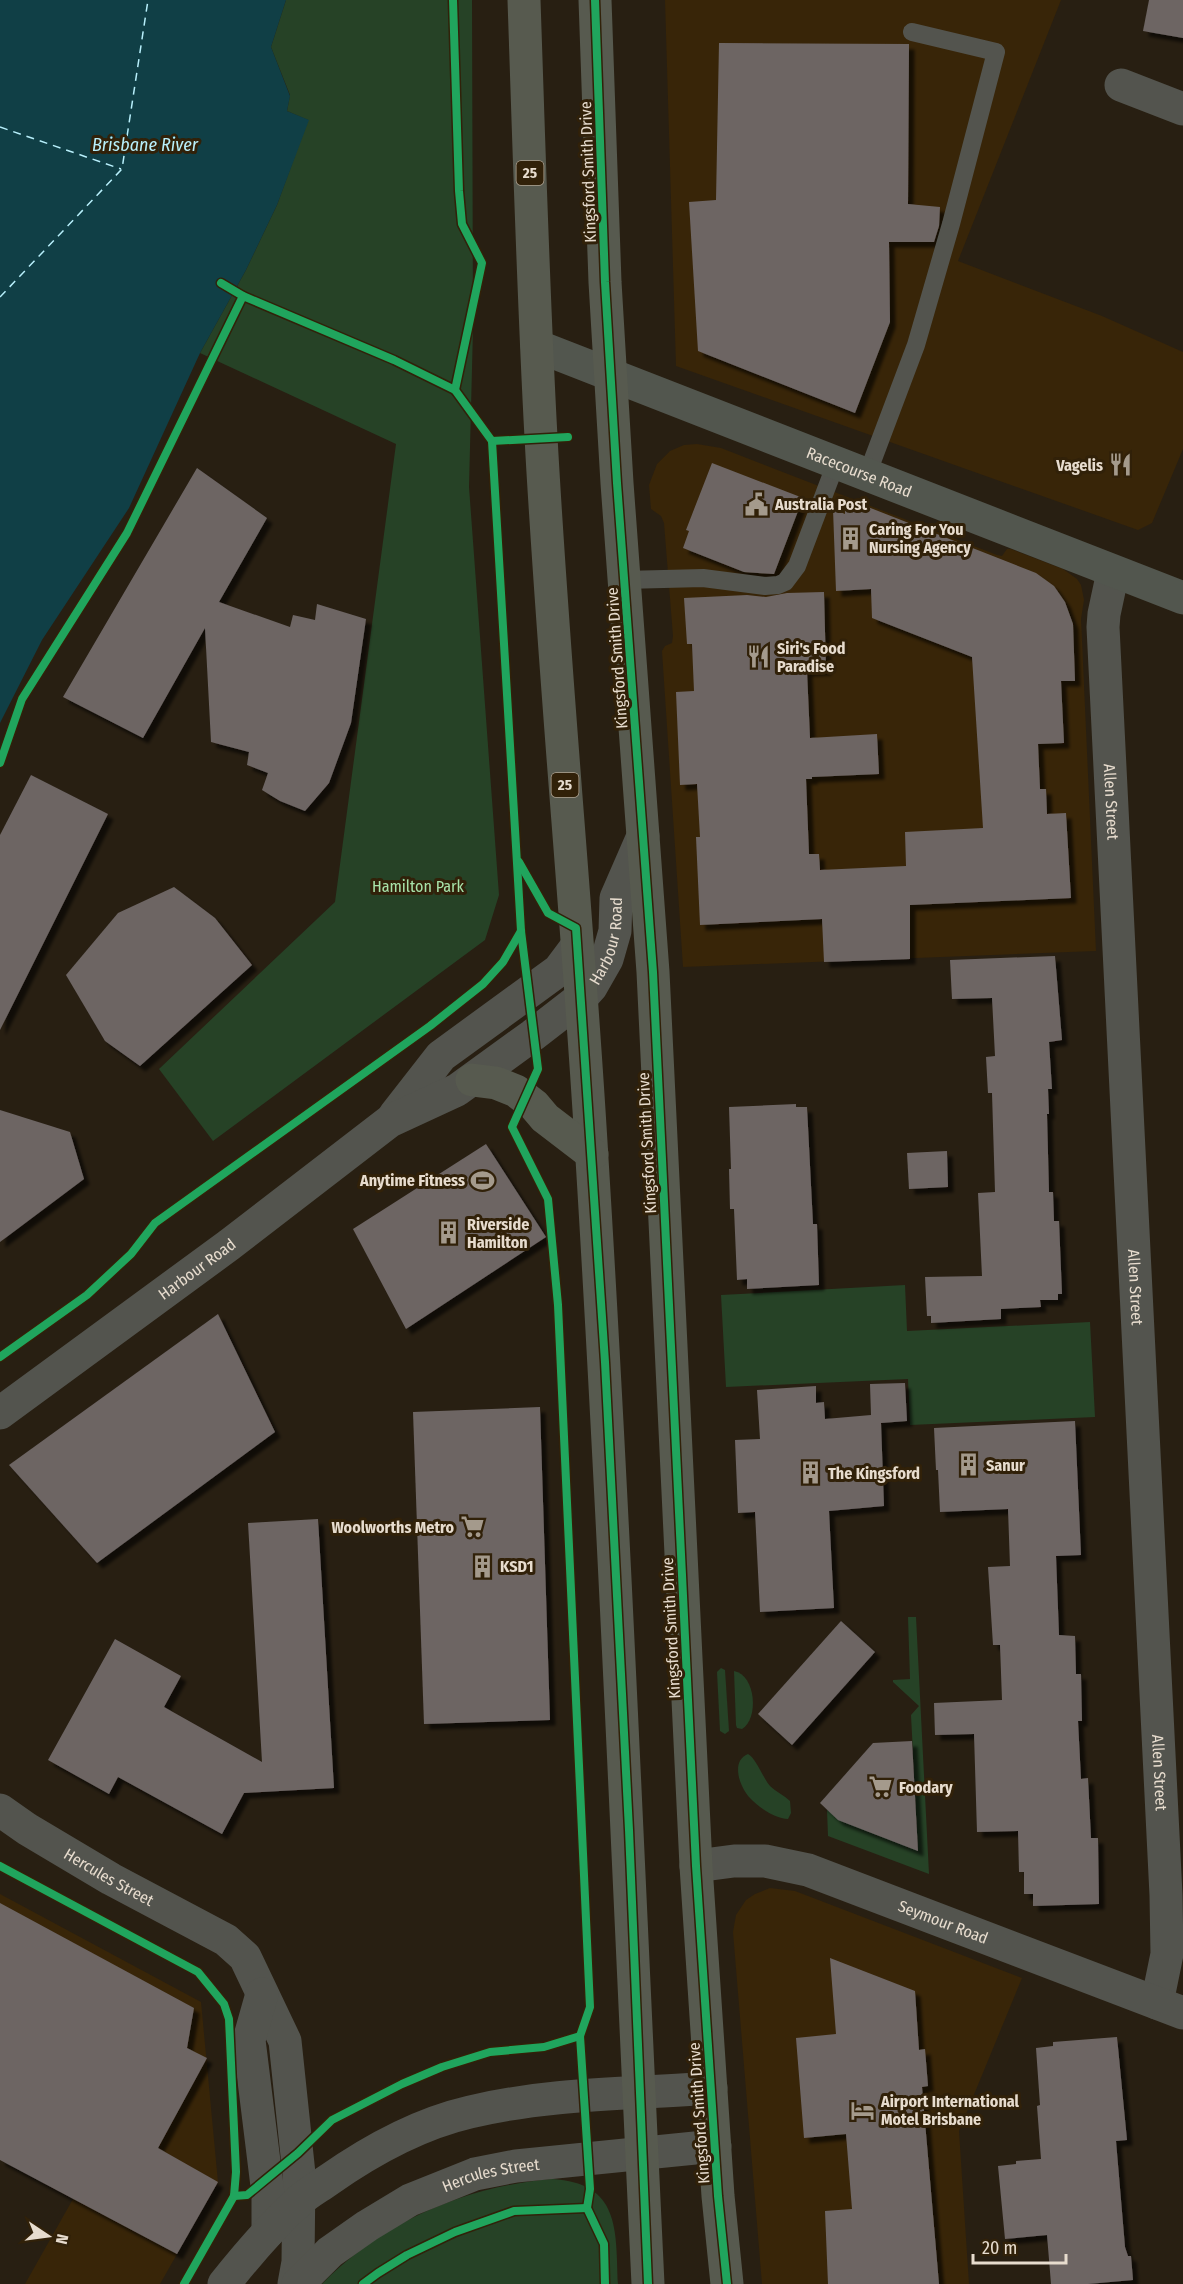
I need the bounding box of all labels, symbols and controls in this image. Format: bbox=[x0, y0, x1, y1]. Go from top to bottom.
street label: Kingsford Smith Drive bbox=[576, 101, 600, 243]
water label: Brisbane River bbox=[92, 134, 199, 156]
road number: 25 bbox=[516, 161, 544, 185]
street label: Racecourse Road bbox=[804, 443, 915, 501]
restaurant icon: Vagelis bbox=[1108, 452, 1134, 478]
place label: Vagelis bbox=[1055, 456, 1103, 475]
public building icon: Australia Post bbox=[744, 491, 770, 517]
place label: Australia Post bbox=[774, 495, 867, 514]
place label: Caring For You Nursing Agency bbox=[869, 520, 971, 557]
building icon: Caring For You Nursing Agency bbox=[838, 525, 864, 551]
street label: Kingsford Smith Drive bbox=[603, 587, 631, 729]
place label: Siri's Food Paradise bbox=[777, 639, 846, 676]
restaurant icon: Siri's Food Paradise bbox=[746, 644, 772, 670]
street label: Allen Street bbox=[1100, 763, 1123, 841]
road number: 25 bbox=[552, 773, 578, 797]
park label: Hamilton Park bbox=[372, 877, 465, 896]
street label: Harbour Road bbox=[585, 897, 626, 988]
street label: Kingsford Smith Drive bbox=[634, 1072, 660, 1214]
sports icon: Anytime Fitness bbox=[470, 1167, 496, 1193]
place label: Anytime Fitness bbox=[359, 1171, 465, 1190]
place label: Riverside Hamilton bbox=[467, 1215, 529, 1252]
building icon: Riverside Hamilton bbox=[436, 1220, 462, 1246]
street label: Harbour Road bbox=[154, 1234, 239, 1303]
street label: Allen Street bbox=[1124, 1249, 1147, 1327]
building icon: Sanur bbox=[955, 1452, 981, 1478]
place label: Sanur bbox=[986, 1456, 1025, 1475]
building icon: The Kingsford bbox=[797, 1460, 823, 1486]
place label: The Kingsford bbox=[828, 1464, 920, 1483]
supermarket icon: Woolworths Metro bbox=[459, 1514, 485, 1540]
place label: Woolworths Metro bbox=[331, 1518, 454, 1537]
building icon: KSD1 bbox=[469, 1553, 495, 1579]
place label: KSD1 bbox=[500, 1557, 534, 1576]
street label: Kingsford Smith Drive bbox=[658, 1557, 684, 1699]
street label: Allen Street bbox=[1149, 1734, 1171, 1812]
supermarket icon: Foodary bbox=[868, 1774, 894, 1800]
place label: Foodary bbox=[899, 1778, 953, 1797]
street label: Hercules Street bbox=[61, 1844, 158, 1910]
street label: Seymour Road bbox=[896, 1896, 991, 1947]
street label: Kingsford Smith Drive bbox=[685, 2042, 713, 2184]
place label: Airport International Motel Brisbane bbox=[880, 2092, 1020, 2129]
hotel icon: Airport International Motel Brisbane bbox=[850, 2097, 876, 2123]
street label: Hercules Street bbox=[439, 2154, 541, 2196]
north arrow bbox=[18, 2206, 78, 2266]
scale bar bbox=[973, 2227, 1066, 2265]
text: N bbox=[52, 2232, 72, 2246]
text: 20 m bbox=[982, 2237, 1017, 2259]

